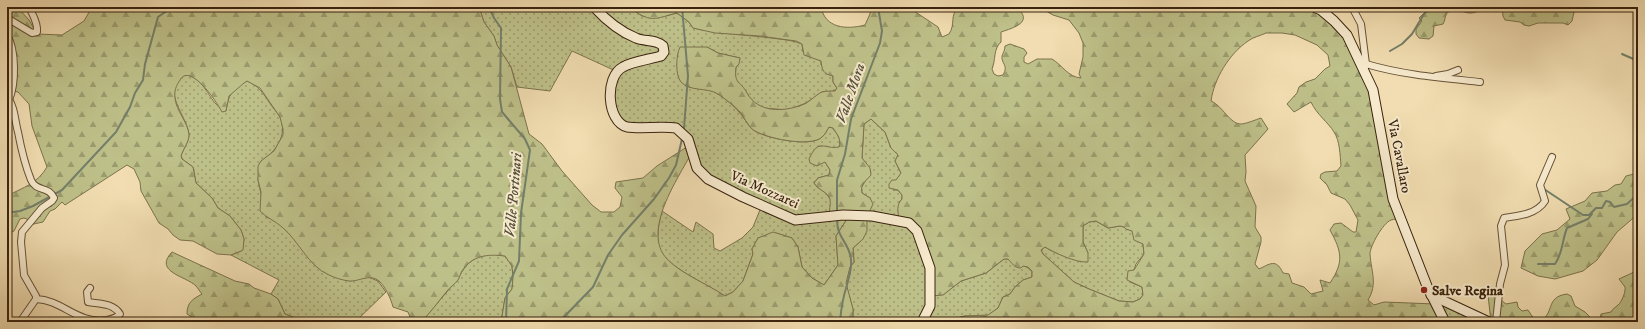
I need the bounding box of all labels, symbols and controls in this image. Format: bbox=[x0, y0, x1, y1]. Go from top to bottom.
water label: Valle Mora bbox=[831, 61, 870, 125]
street label: Via Cavallaro bbox=[1383, 117, 1415, 195]
water label: Valle Portinari bbox=[500, 151, 527, 238]
street label: Via Mozzarei bbox=[726, 166, 802, 213]
place label: Salve Regina bbox=[1432, 282, 1504, 300]
marker: Salve Regina bbox=[1419, 285, 1429, 295]

